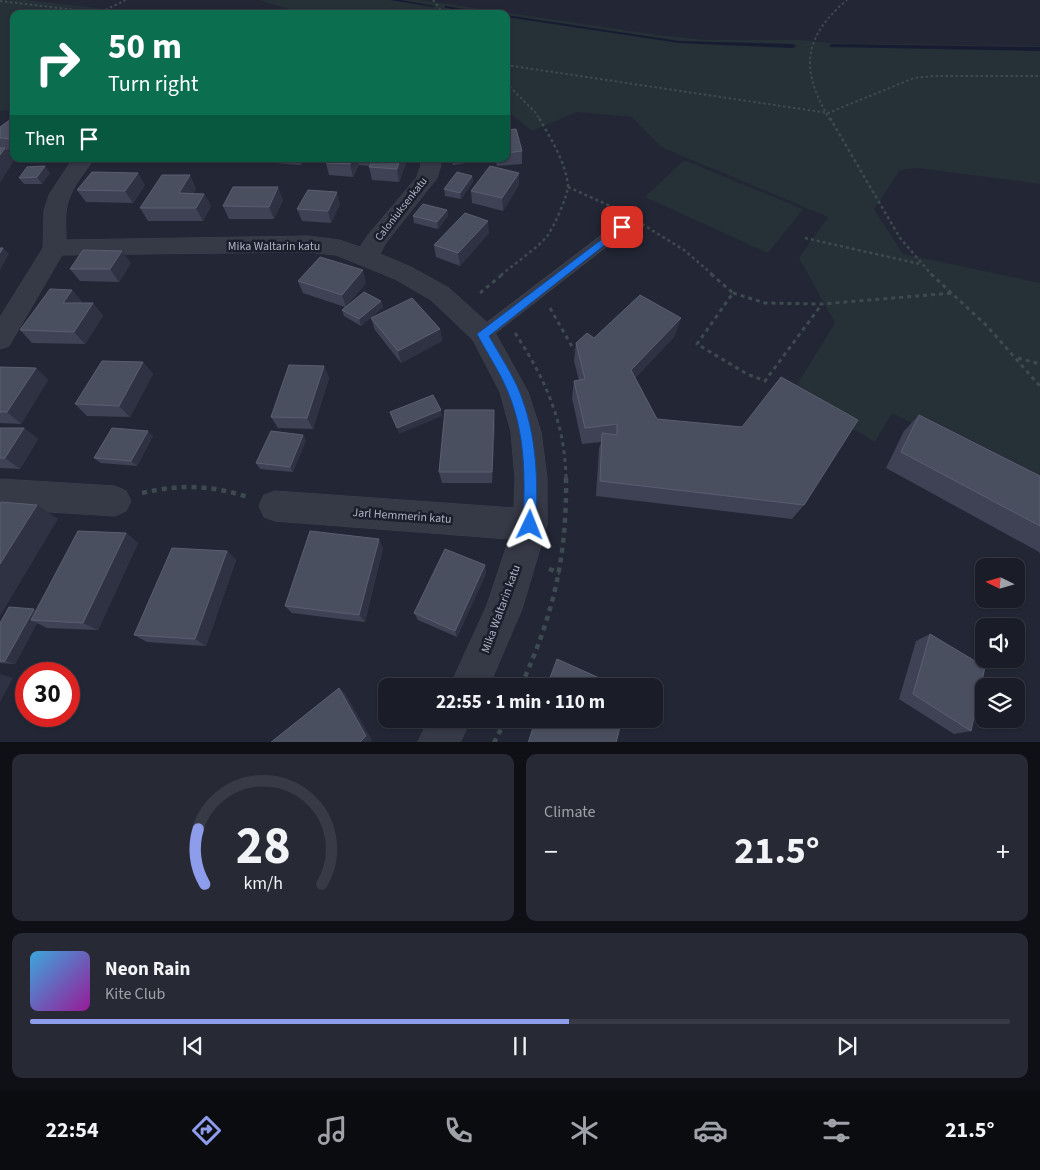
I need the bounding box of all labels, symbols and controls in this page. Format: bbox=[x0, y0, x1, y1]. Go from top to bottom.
text: 50 m bbox=[108, 22, 182, 72]
icon: right bbox=[25, 30, 90, 95]
text: Turn right bbox=[108, 68, 198, 100]
icon: arrive bbox=[75, 125, 103, 153]
text: Then bbox=[25, 126, 65, 153]
street label: Caloniuksenkatu bbox=[371, 174, 431, 244]
pin bbox=[601, 206, 643, 248]
icon: arrive bbox=[608, 213, 636, 241]
street label: Mika Waltarin katu bbox=[228, 238, 320, 255]
position arrow bbox=[503, 498, 555, 550]
street label: Jarl Hemmerin katu bbox=[352, 504, 452, 528]
north arrow bbox=[975, 558, 1025, 608]
map controls bbox=[975, 558, 1025, 728]
street label: Mika Waltarin katu bbox=[477, 563, 525, 655]
button: sound bbox=[975, 618, 1025, 668]
speed limit sign: 30 bbox=[15, 662, 80, 727]
button: layers bbox=[975, 678, 1025, 728]
text: 22:55 · 1 min · 110 m bbox=[436, 689, 605, 716]
text: Climate bbox=[544, 801, 595, 823]
text: 28 bbox=[236, 810, 290, 884]
text: 21.5° bbox=[734, 824, 820, 878]
text: − bbox=[544, 832, 558, 872]
text: + bbox=[996, 832, 1010, 872]
text: km/h bbox=[243, 871, 283, 896]
text: Neon Rain bbox=[105, 956, 190, 983]
text: Kite Club bbox=[105, 983, 165, 1005]
icon: previous bbox=[179, 1032, 207, 1060]
icon: pause bbox=[506, 1032, 534, 1060]
icon: next bbox=[833, 1032, 861, 1060]
icon: directions bbox=[189, 1113, 224, 1148]
icon: music bbox=[315, 1113, 350, 1148]
icon: phone bbox=[441, 1113, 476, 1148]
icon: climate bbox=[567, 1113, 602, 1148]
icon: car bbox=[693, 1113, 728, 1148]
icon: filters bbox=[819, 1113, 854, 1148]
text: 22:54 bbox=[45, 1114, 99, 1146]
text: 21.5° bbox=[945, 1114, 994, 1146]

